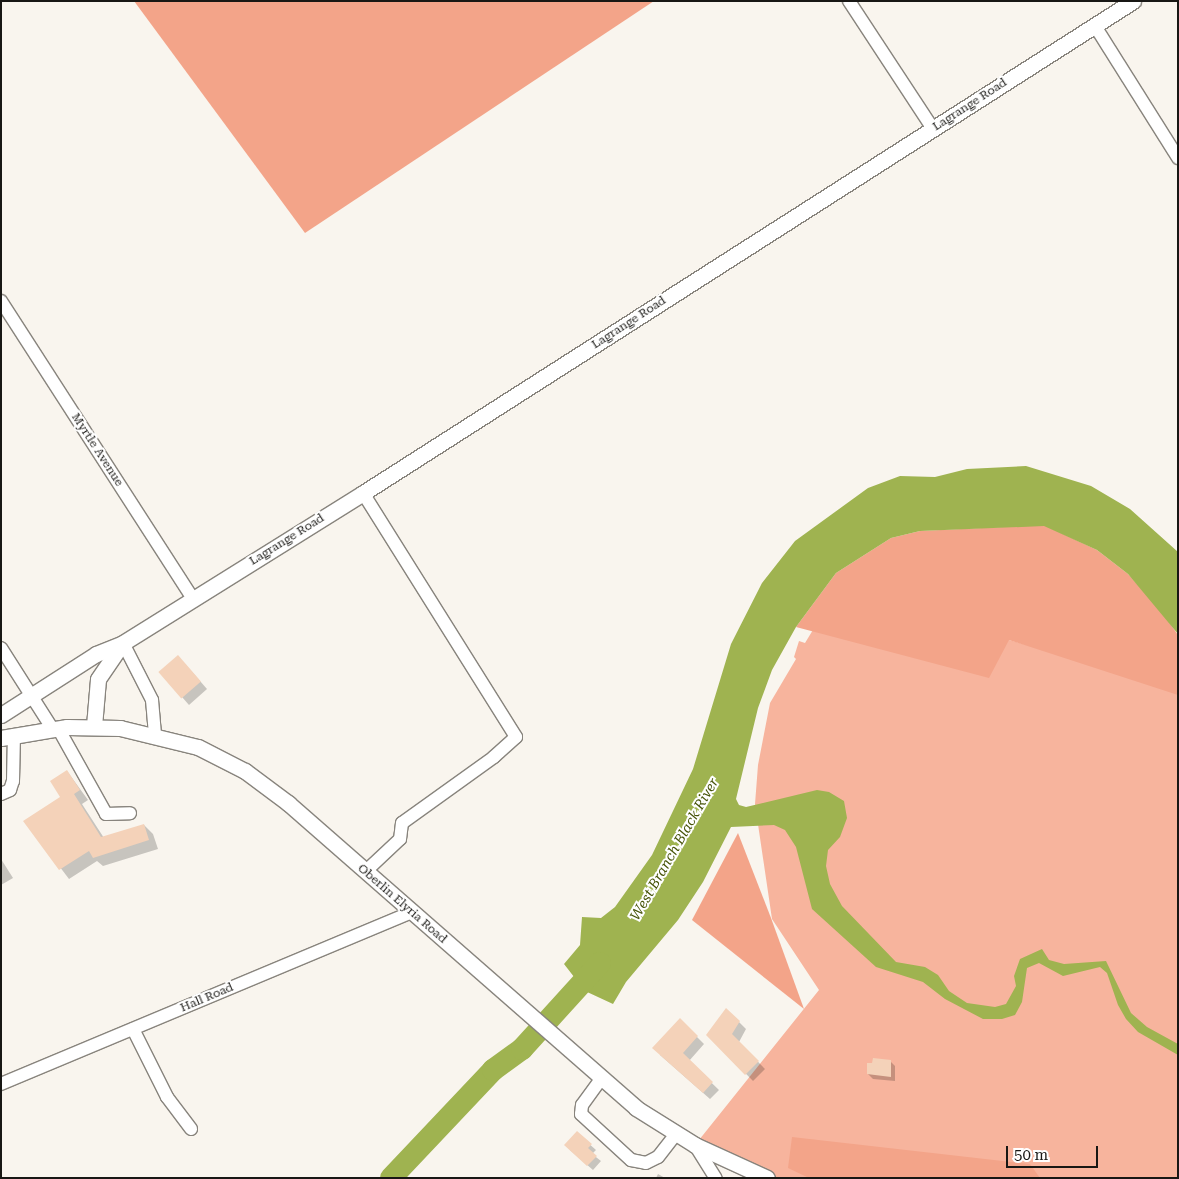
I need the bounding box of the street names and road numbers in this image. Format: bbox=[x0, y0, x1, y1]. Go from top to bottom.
street label: Lagrange Road bbox=[930, 76, 1010, 134]
street label: Lagrange Road bbox=[589, 294, 669, 352]
street label: Myrtle Avenue bbox=[68, 411, 126, 489]
street label: Lagrange Road bbox=[247, 511, 327, 569]
street label: Oberlin Elyria Road bbox=[354, 861, 450, 947]
street label: Hall Road bbox=[178, 980, 236, 1016]

